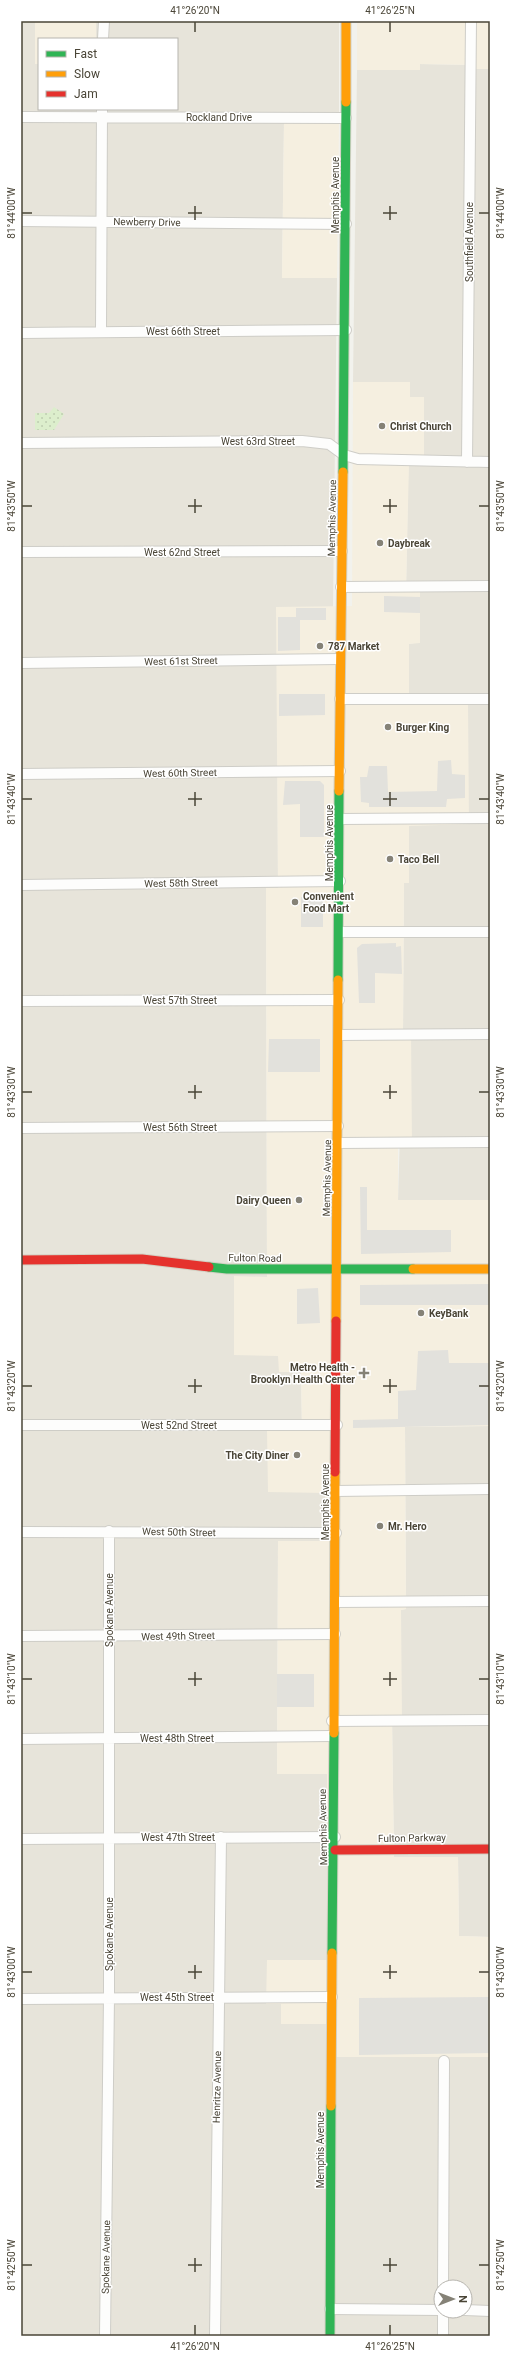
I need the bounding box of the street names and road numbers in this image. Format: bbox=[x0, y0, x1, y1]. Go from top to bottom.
street label: Rockland Drive bbox=[186, 112, 252, 123]
street label: Memphis Avenue bbox=[330, 157, 341, 233]
street label: Southfield Avenue bbox=[464, 202, 475, 282]
street label: Newberry Drive bbox=[113, 216, 181, 228]
street label: West 66th Street bbox=[146, 326, 220, 337]
street label: West 63rd Street bbox=[221, 436, 295, 447]
street label: Memphis Avenue bbox=[326, 480, 338, 556]
street label: West 62nd Street bbox=[144, 547, 220, 558]
street label: West 61st Street bbox=[144, 655, 218, 667]
street label: West 60th Street bbox=[143, 767, 217, 779]
street label: Memphis Avenue bbox=[324, 805, 335, 881]
street label: West 58th Street bbox=[144, 877, 218, 889]
street label: West 57th Street bbox=[143, 995, 217, 1006]
street label: West 56th Street bbox=[143, 1122, 217, 1133]
street label: Memphis Avenue bbox=[321, 1140, 333, 1216]
street label: Fulton Road bbox=[228, 1252, 282, 1264]
street label: West 52nd Street bbox=[141, 1420, 217, 1431]
street label: Memphis Avenue bbox=[320, 1464, 331, 1540]
street label: West 50th Street bbox=[142, 1526, 216, 1538]
street label: Spokane Avenue bbox=[104, 1573, 115, 1647]
street label: West 49th Street bbox=[141, 1630, 215, 1642]
street label: West 48th Street bbox=[140, 1733, 214, 1744]
street label: Memphis Avenue bbox=[317, 1789, 329, 1865]
street label: West 47th Street bbox=[141, 1832, 215, 1843]
street label: Fulton Parkway bbox=[378, 1832, 446, 1844]
street label: Spokane Avenue bbox=[104, 1897, 115, 1971]
street label: West 45th Street bbox=[140, 1992, 214, 2003]
street label: Henritze Avenue bbox=[211, 2051, 223, 2123]
street label: Memphis Avenue bbox=[315, 2112, 326, 2188]
street label: Spokane Avenue bbox=[100, 2220, 112, 2294]

